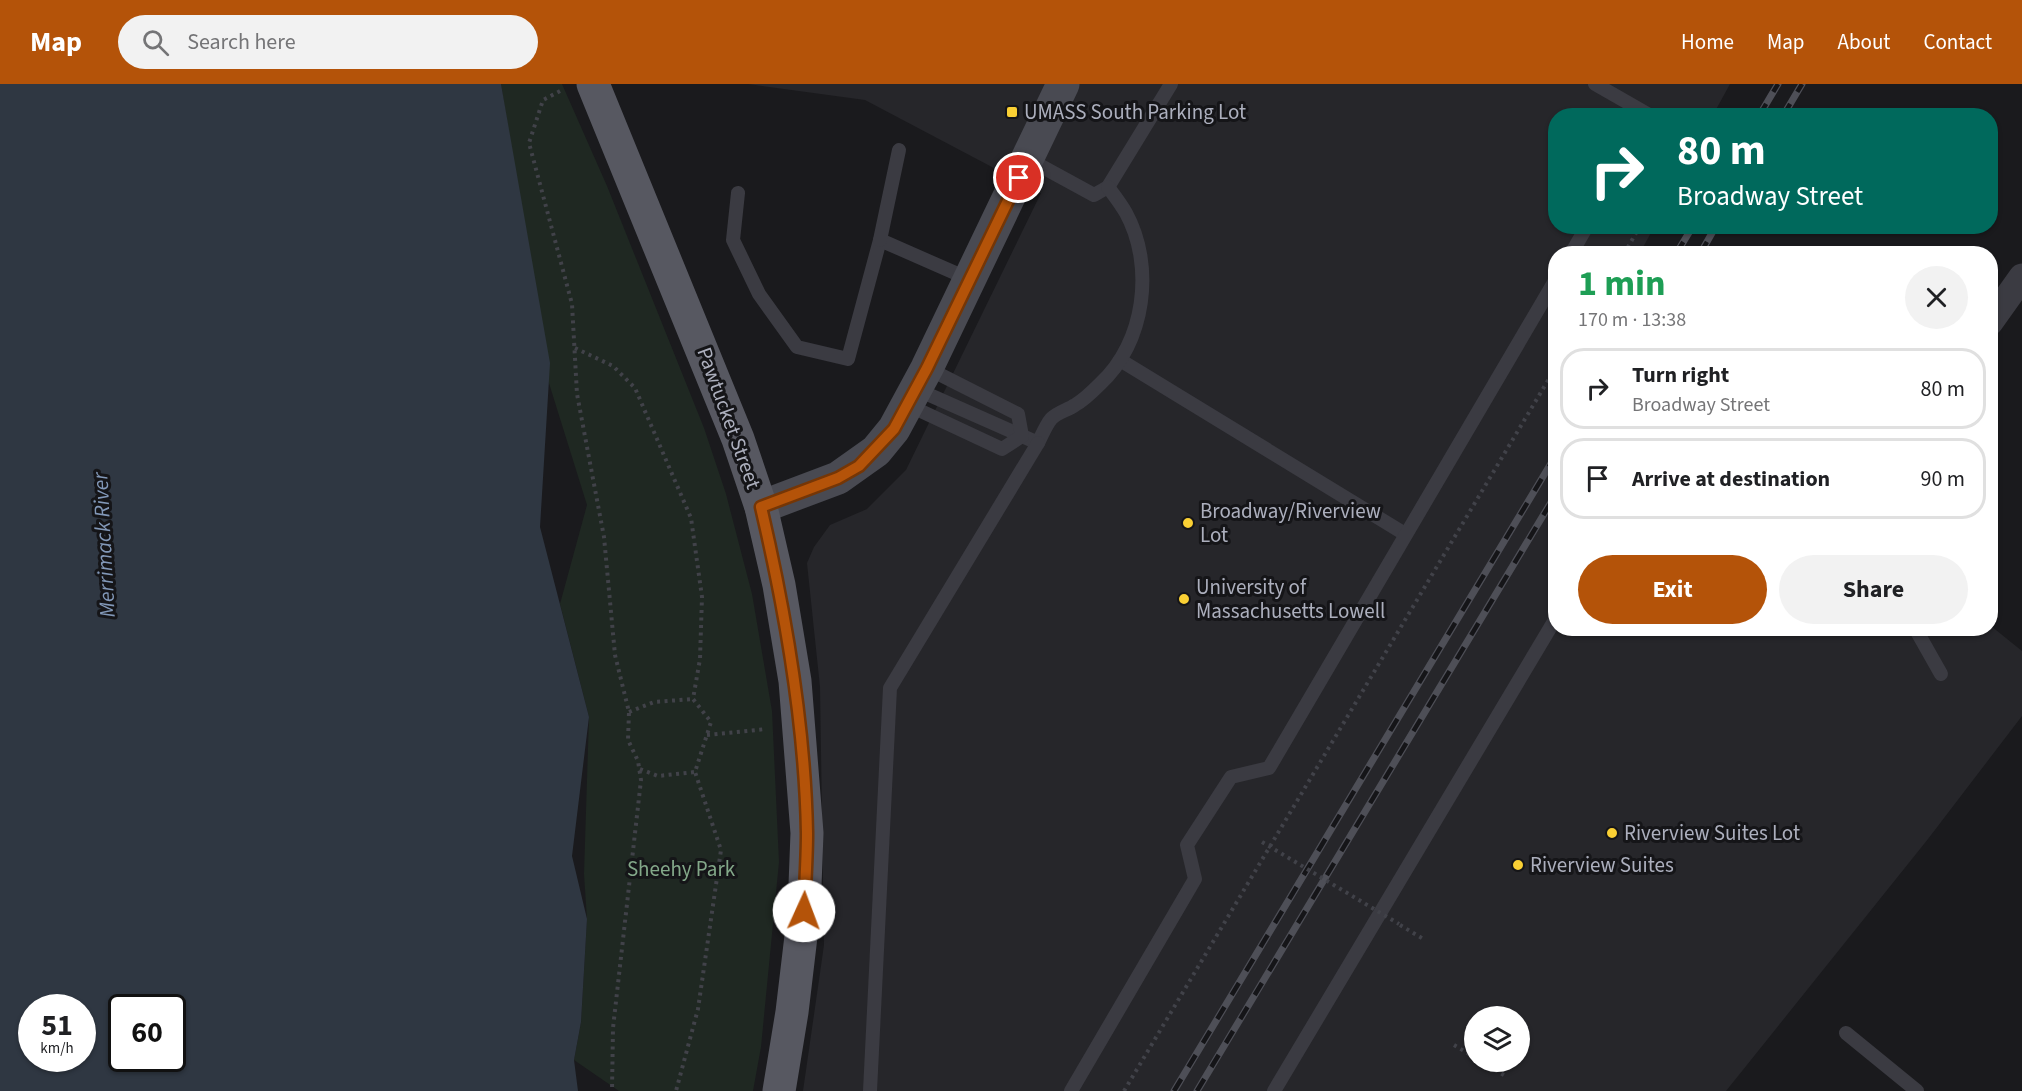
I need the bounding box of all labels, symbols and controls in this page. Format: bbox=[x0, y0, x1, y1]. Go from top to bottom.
search box bbox=[118, 15, 538, 69]
text: Map bbox=[30, 22, 82, 62]
icon: search bbox=[139, 26, 172, 59]
text: Search here bbox=[187, 26, 296, 58]
text: Home bbox=[1681, 27, 1734, 57]
text: Map bbox=[1767, 27, 1805, 57]
text: About bbox=[1838, 27, 1890, 57]
text: Contact bbox=[1923, 27, 1992, 57]
place label: UMASS South Parking Lot bbox=[1024, 97, 1246, 127]
marker: UMASS South Parking Lot bbox=[1005, 105, 1019, 119]
text: 80 m bbox=[1677, 121, 1766, 181]
icon: right bbox=[1578, 132, 1656, 210]
pin bbox=[993, 152, 1044, 203]
icon: arrive bbox=[1002, 161, 1035, 194]
text: Broadway Street bbox=[1677, 177, 1863, 216]
text: 1 min bbox=[1578, 258, 1666, 309]
button: close bbox=[1905, 266, 1968, 329]
text: 170 m · 13:38 bbox=[1578, 306, 1686, 334]
street label: Pawtucket Street bbox=[689, 343, 769, 493]
text: Turn right bbox=[1632, 359, 1729, 391]
icon: right bbox=[1581, 372, 1614, 405]
text: 80 m bbox=[1920, 373, 1965, 405]
text: Broadway Street bbox=[1632, 391, 1770, 419]
icon: arrive bbox=[1581, 462, 1614, 495]
text: Arrive at destination bbox=[1632, 463, 1830, 495]
text: 90 m bbox=[1920, 463, 1965, 495]
water label: Merrimack River bbox=[84, 470, 124, 618]
place label: Broadway/Riverview Lot bbox=[1200, 496, 1381, 550]
marker: Broadway/Riverview Lot bbox=[1181, 516, 1195, 530]
button: Exit bbox=[1578, 555, 1767, 624]
button: Share bbox=[1779, 555, 1968, 624]
place label: University of Massachusetts Lowell bbox=[1196, 572, 1385, 626]
marker: University of Massachusetts Lowell bbox=[1177, 592, 1191, 606]
place label: Riverview Suites Lot bbox=[1624, 818, 1800, 848]
marker: Riverview Suites Lot bbox=[1605, 826, 1619, 840]
place label: Riverview Suites bbox=[1530, 850, 1674, 880]
park label: Sheehy Park bbox=[627, 854, 736, 884]
marker: Riverview Suites bbox=[1511, 858, 1525, 872]
position arrow bbox=[772, 879, 836, 943]
speed limit sign: 60 bbox=[108, 994, 186, 1072]
text: 51 bbox=[41, 1004, 73, 1047]
map controls bbox=[1464, 1006, 1530, 1072]
button: layers bbox=[1464, 1006, 1530, 1072]
text: km/h bbox=[40, 1038, 74, 1059]

